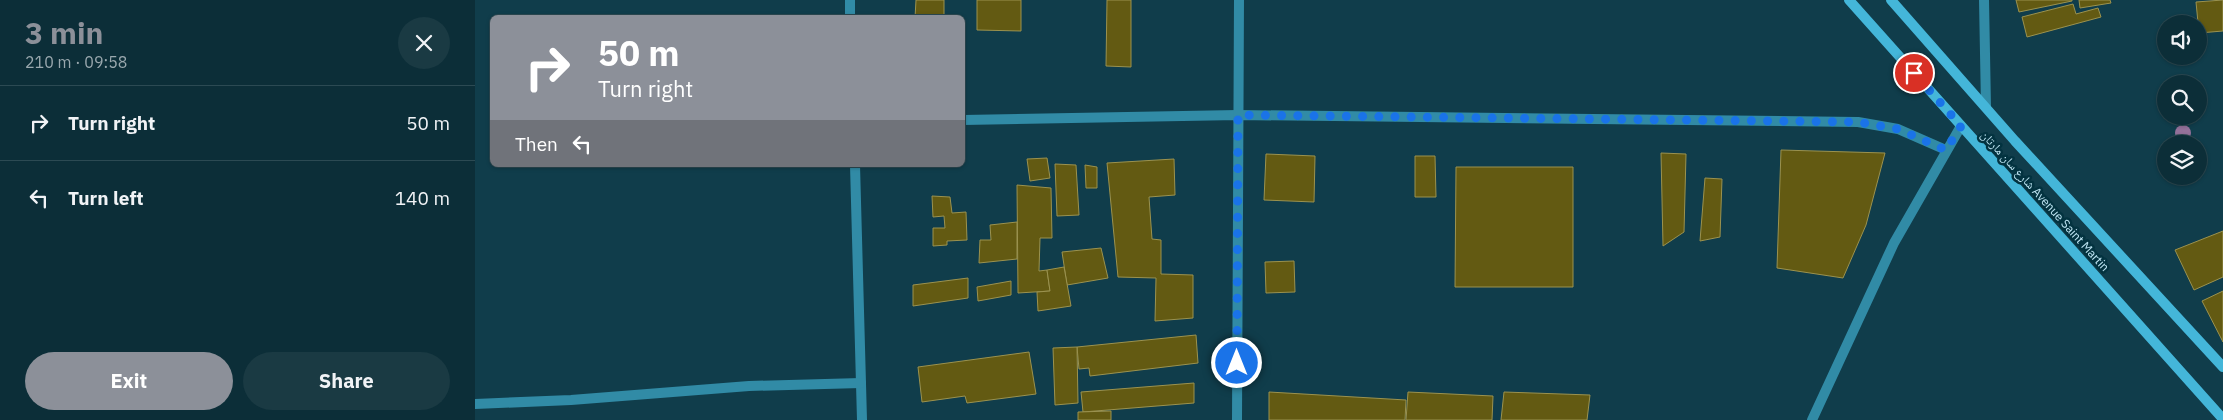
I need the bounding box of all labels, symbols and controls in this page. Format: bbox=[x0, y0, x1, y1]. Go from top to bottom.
text: 3 min bbox=[25, 13, 103, 52]
map controls bbox=[2157, 15, 2207, 185]
button: sound bbox=[2157, 15, 2207, 65]
button: close bbox=[398, 17, 450, 69]
text: 50 m bbox=[598, 30, 680, 76]
icon: right bbox=[515, 35, 580, 100]
text: 210 m · 09:58 bbox=[25, 52, 127, 72]
pin bbox=[1893, 52, 1935, 94]
icon: arrive bbox=[1900, 59, 1928, 87]
text: Turn right bbox=[598, 74, 693, 103]
button: search bbox=[2157, 75, 2207, 125]
icon: right bbox=[25, 109, 53, 137]
text: Turn right bbox=[68, 111, 155, 135]
text: 50 m bbox=[406, 111, 450, 135]
street label: شارع سان مارتان Avenue Saint Martin bbox=[1977, 127, 2113, 275]
icon: left bbox=[568, 130, 596, 158]
text: Then bbox=[515, 132, 558, 156]
button: layers bbox=[2157, 135, 2207, 185]
icon: left bbox=[25, 184, 53, 212]
text: Turn left bbox=[68, 186, 144, 210]
text: 140 m bbox=[395, 186, 450, 210]
position arrow bbox=[1210, 336, 1262, 388]
button: Exit bbox=[25, 352, 233, 410]
button: Share bbox=[243, 352, 450, 410]

